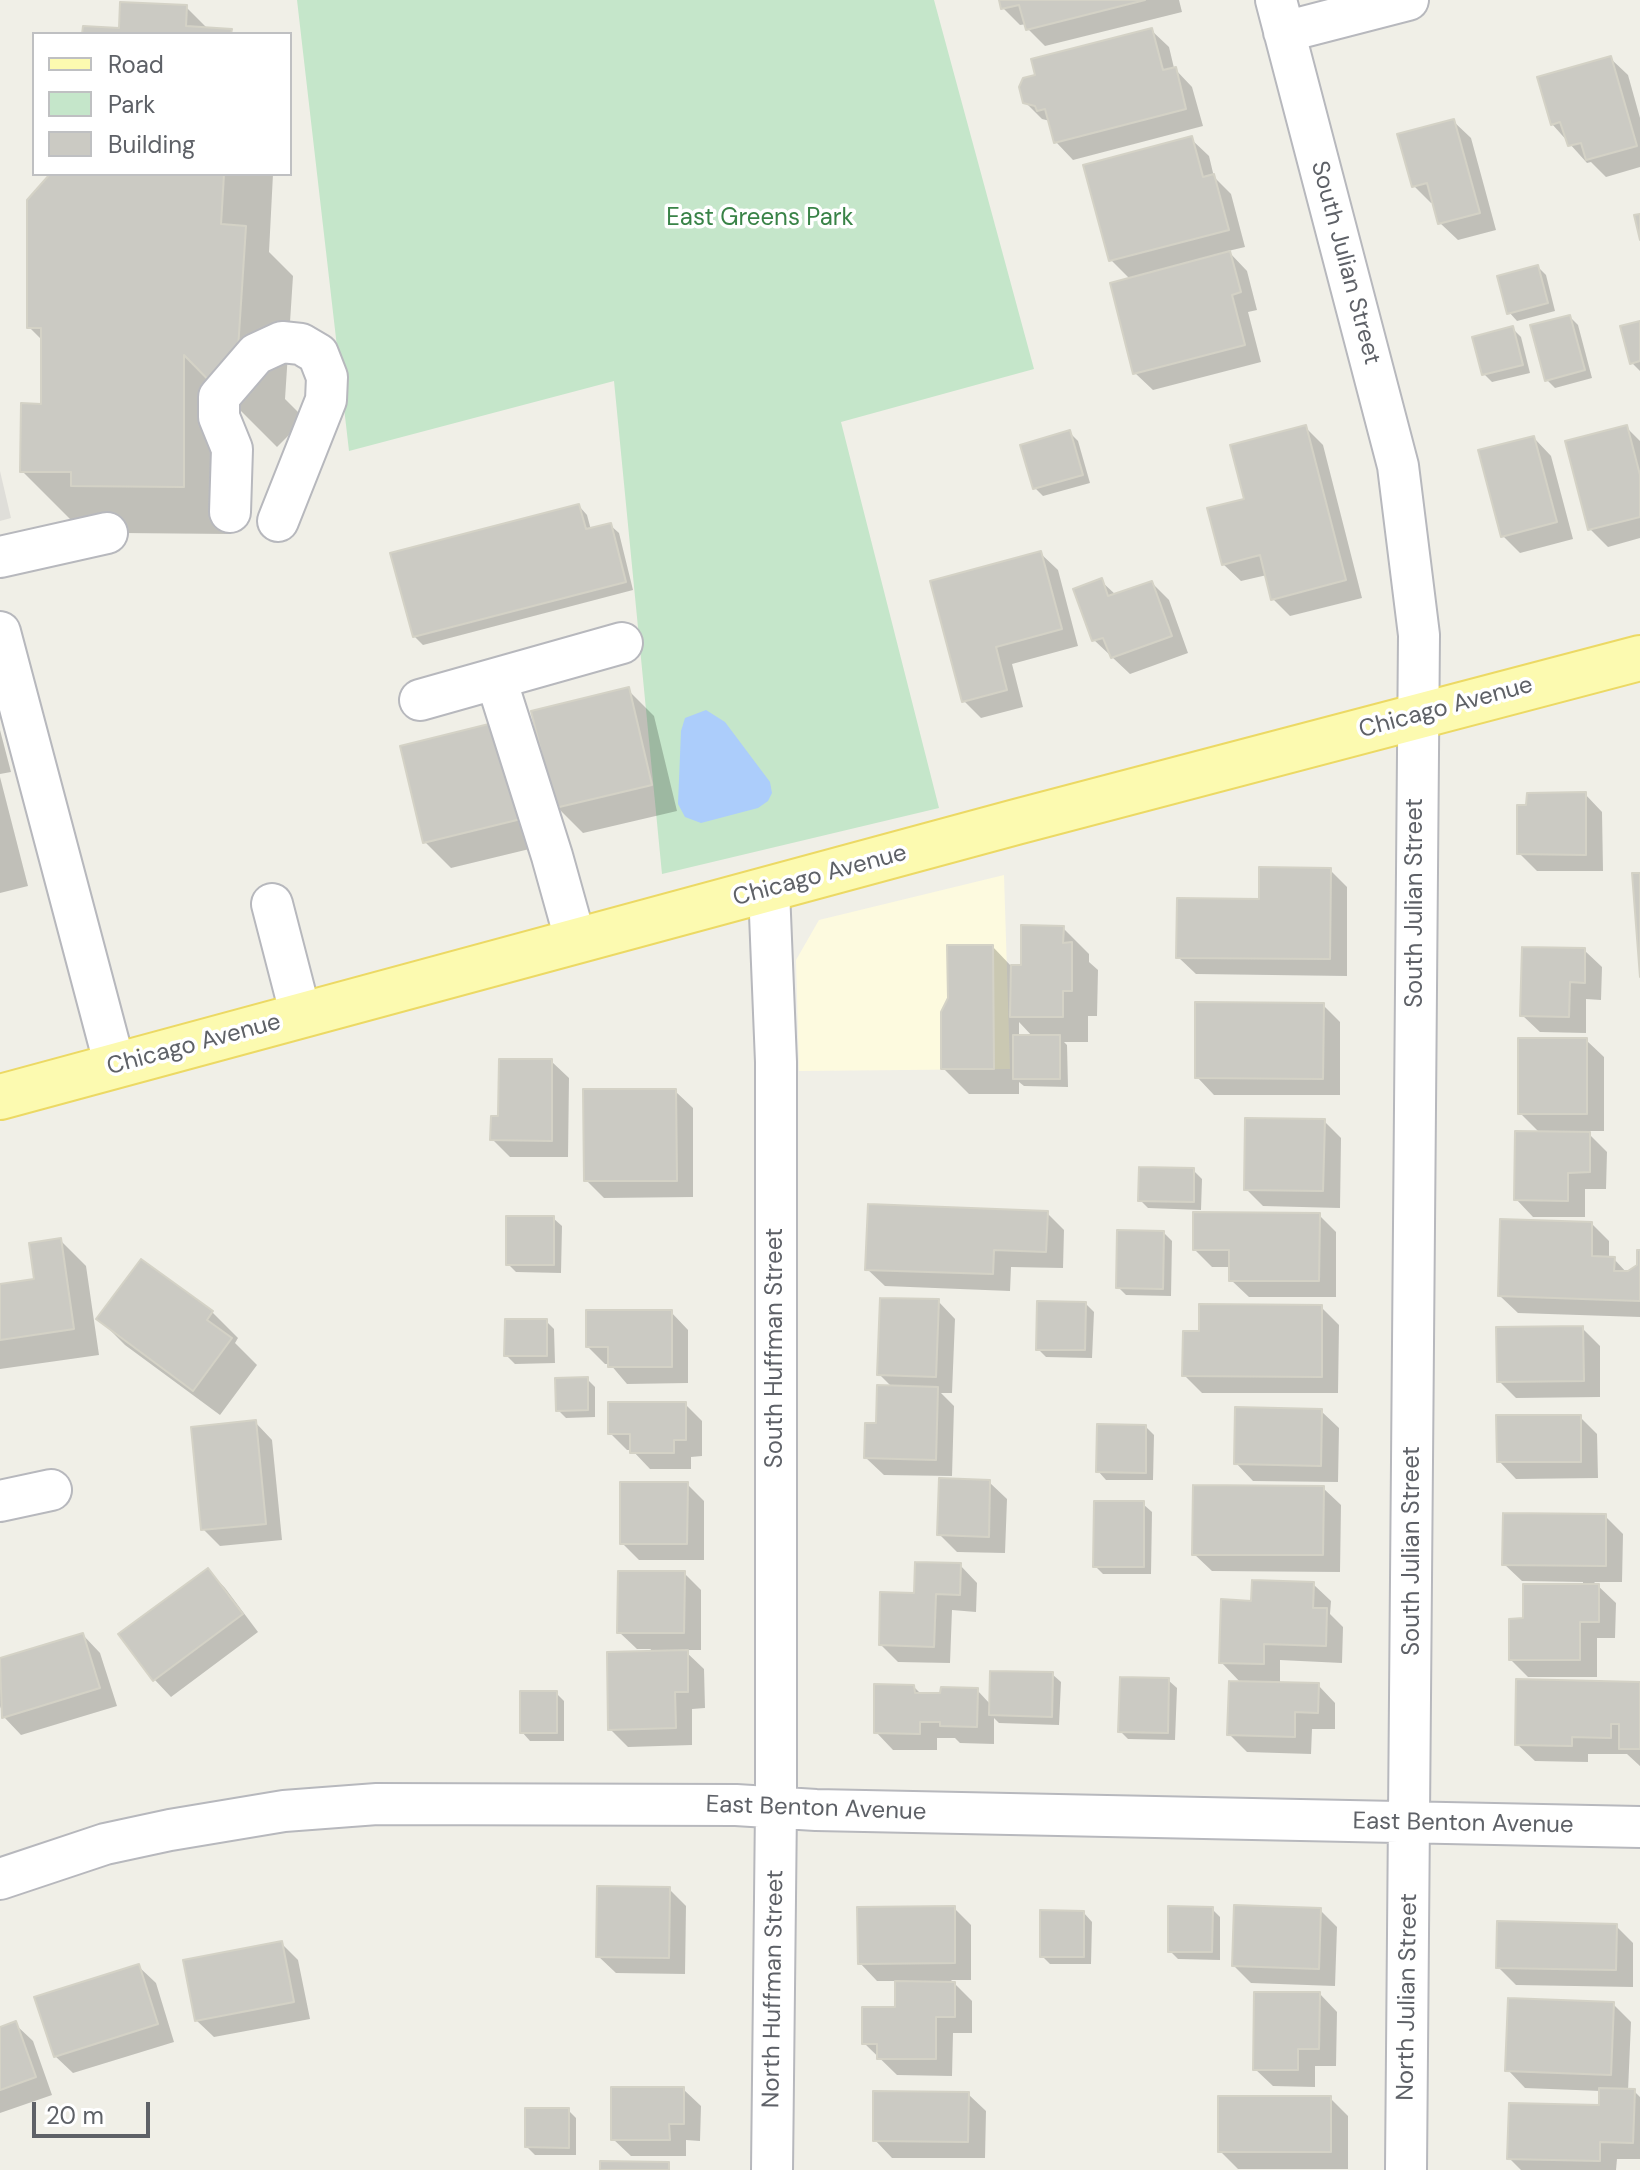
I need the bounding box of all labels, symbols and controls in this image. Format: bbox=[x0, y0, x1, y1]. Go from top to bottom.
legend bbox=[32, 32, 292, 176]
text: Road bbox=[108, 49, 164, 80]
text: Park bbox=[108, 89, 155, 120]
text: Building bbox=[108, 129, 195, 160]
street label: South Julian Street bbox=[1304, 158, 1386, 368]
park label: East Greens Park bbox=[666, 205, 854, 233]
street label: Chicago Avenue bbox=[1356, 671, 1536, 745]
street label: South Julian Street bbox=[1402, 798, 1430, 1008]
street label: Chicago Avenue bbox=[730, 839, 910, 913]
street label: Chicago Avenue bbox=[104, 1008, 284, 1082]
street label: South Huffman Street bbox=[762, 1228, 790, 1468]
street label: South Julian Street bbox=[1399, 1446, 1427, 1656]
street label: East Benton Avenue bbox=[705, 1791, 927, 1827]
street label: East Benton Avenue bbox=[1352, 1808, 1574, 1840]
street label: North Huffman Street bbox=[758, 1870, 790, 2108]
street label: North Julian Street bbox=[1392, 1893, 1424, 2101]
scale bar bbox=[36, 2086, 154, 2136]
text: 20 m bbox=[46, 2100, 104, 2131]

